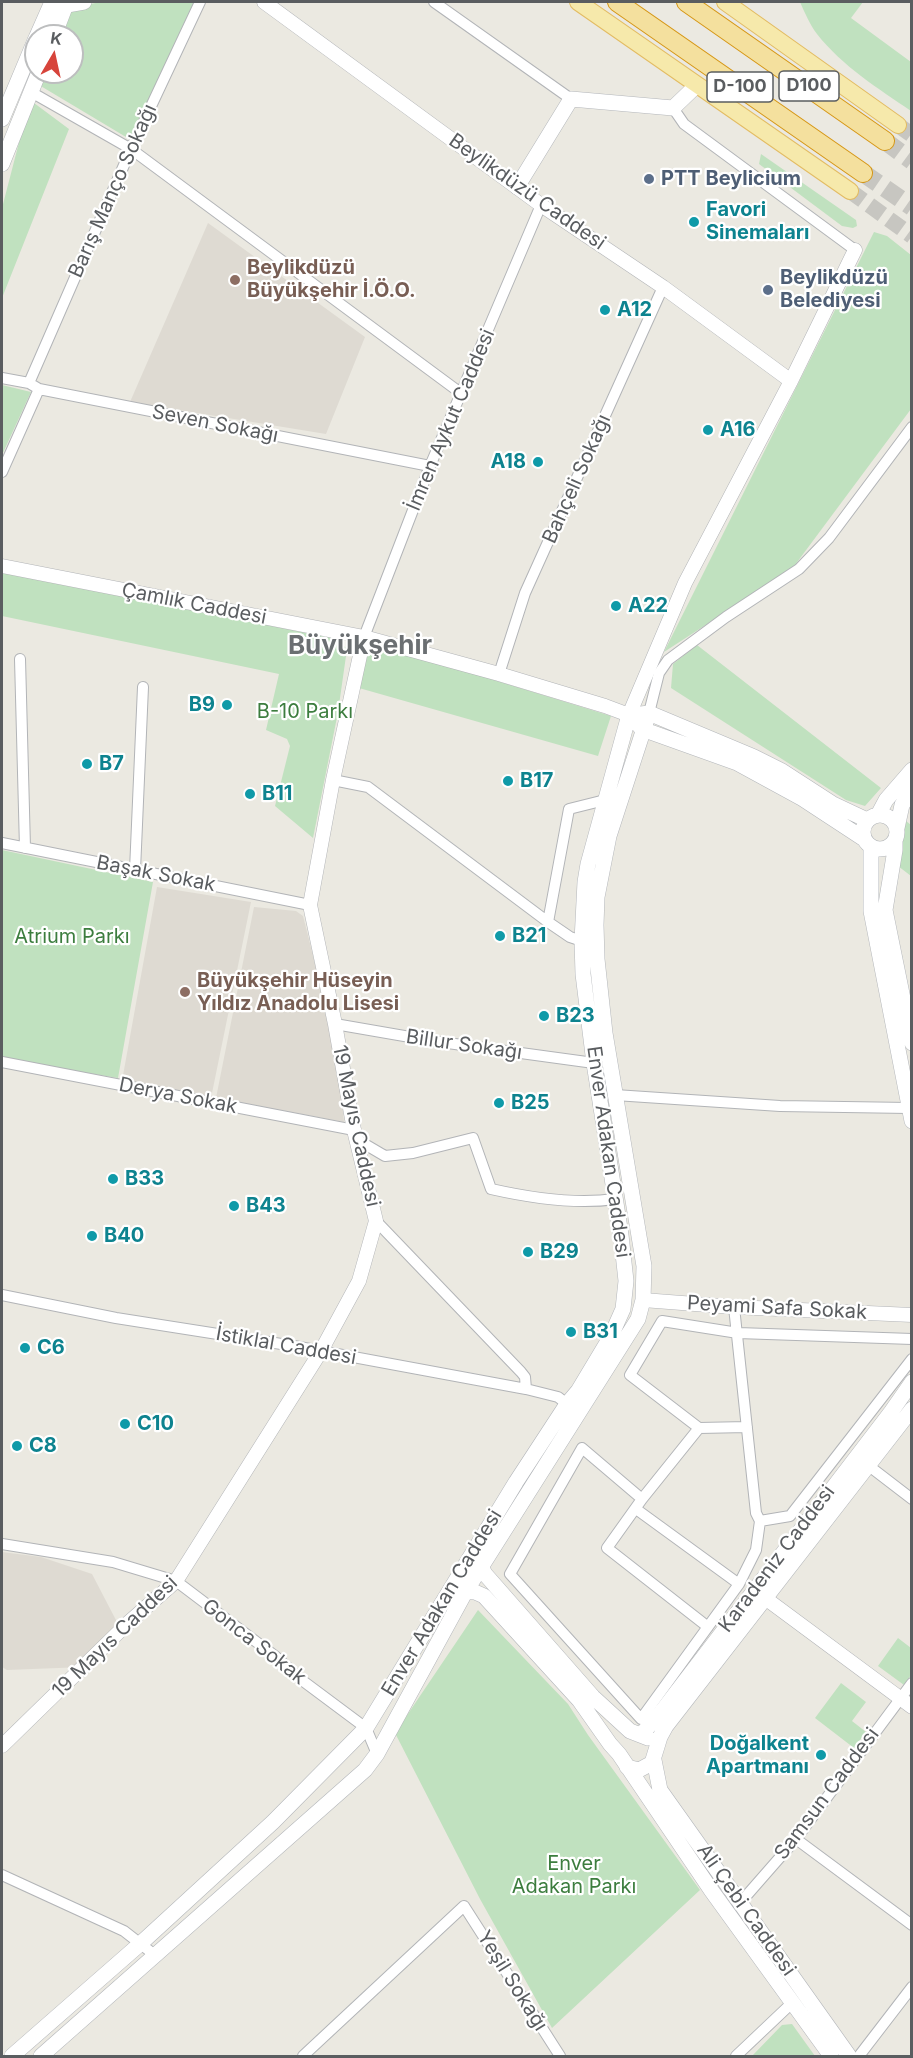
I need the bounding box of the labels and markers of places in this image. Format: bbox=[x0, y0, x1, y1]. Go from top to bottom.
place label: PTT Beylicium bbox=[661, 167, 801, 191]
marker: PTT Beylicium bbox=[642, 172, 656, 186]
place label: Favori Sinemaları bbox=[706, 198, 809, 245]
marker: Favori Sinemaları bbox=[687, 215, 701, 229]
place label: Beylikdüzü Büyükşehir İ.Ö.O. bbox=[247, 256, 416, 303]
place label: Beylikdüzü Belediyesi bbox=[780, 266, 888, 313]
marker: Beylikdüzü Büyükşehir İ.Ö.O. bbox=[228, 273, 242, 287]
marker: Beylikdüzü Belediyesi bbox=[761, 283, 775, 297]
place label: A12 bbox=[617, 298, 652, 322]
marker: A12 bbox=[598, 303, 612, 317]
place label: A16 bbox=[720, 418, 756, 442]
marker: A16 bbox=[701, 423, 715, 437]
place label: A18 bbox=[490, 450, 526, 474]
marker: A18 bbox=[531, 455, 545, 469]
place label: A22 bbox=[628, 594, 668, 618]
marker: A22 bbox=[609, 599, 623, 613]
place label: B9 bbox=[189, 693, 215, 717]
marker: B9 bbox=[220, 698, 234, 712]
place label: B7 bbox=[99, 752, 124, 776]
marker: B7 bbox=[80, 757, 94, 771]
place label: B17 bbox=[520, 769, 553, 793]
marker: B17 bbox=[501, 774, 515, 788]
place label: B11 bbox=[262, 782, 292, 806]
marker: B11 bbox=[243, 787, 257, 801]
place label: B21 bbox=[512, 924, 546, 948]
marker: B21 bbox=[493, 929, 507, 943]
place label: Büyükşehir Hüseyin Yıldız Anadolu Lisesi bbox=[197, 969, 399, 1016]
marker: Büyükşehir Hüseyin Yıldız Anadolu Lisesi bbox=[178, 985, 192, 999]
place label: B23 bbox=[556, 1004, 595, 1028]
marker: B23 bbox=[537, 1009, 551, 1023]
place label: B25 bbox=[511, 1091, 550, 1115]
marker: B25 bbox=[492, 1096, 506, 1110]
place label: B33 bbox=[125, 1167, 164, 1191]
marker: B33 bbox=[106, 1172, 120, 1186]
place label: B43 bbox=[246, 1194, 286, 1218]
marker: B43 bbox=[227, 1199, 241, 1213]
place label: B40 bbox=[104, 1224, 144, 1248]
marker: B40 bbox=[85, 1229, 99, 1243]
place label: B29 bbox=[540, 1240, 579, 1264]
marker: B29 bbox=[521, 1245, 535, 1259]
place label: B31 bbox=[583, 1320, 618, 1344]
marker: B31 bbox=[564, 1325, 578, 1339]
place label: C6 bbox=[37, 1336, 65, 1360]
marker: C6 bbox=[18, 1341, 32, 1355]
place label: C10 bbox=[137, 1412, 174, 1436]
marker: C10 bbox=[118, 1417, 132, 1431]
place label: C8 bbox=[29, 1434, 57, 1458]
marker: C8 bbox=[10, 1439, 24, 1453]
place label: Doğalkent Apartmanı bbox=[706, 1732, 809, 1779]
marker: Doğalkent Apartmanı bbox=[814, 1748, 828, 1762]

